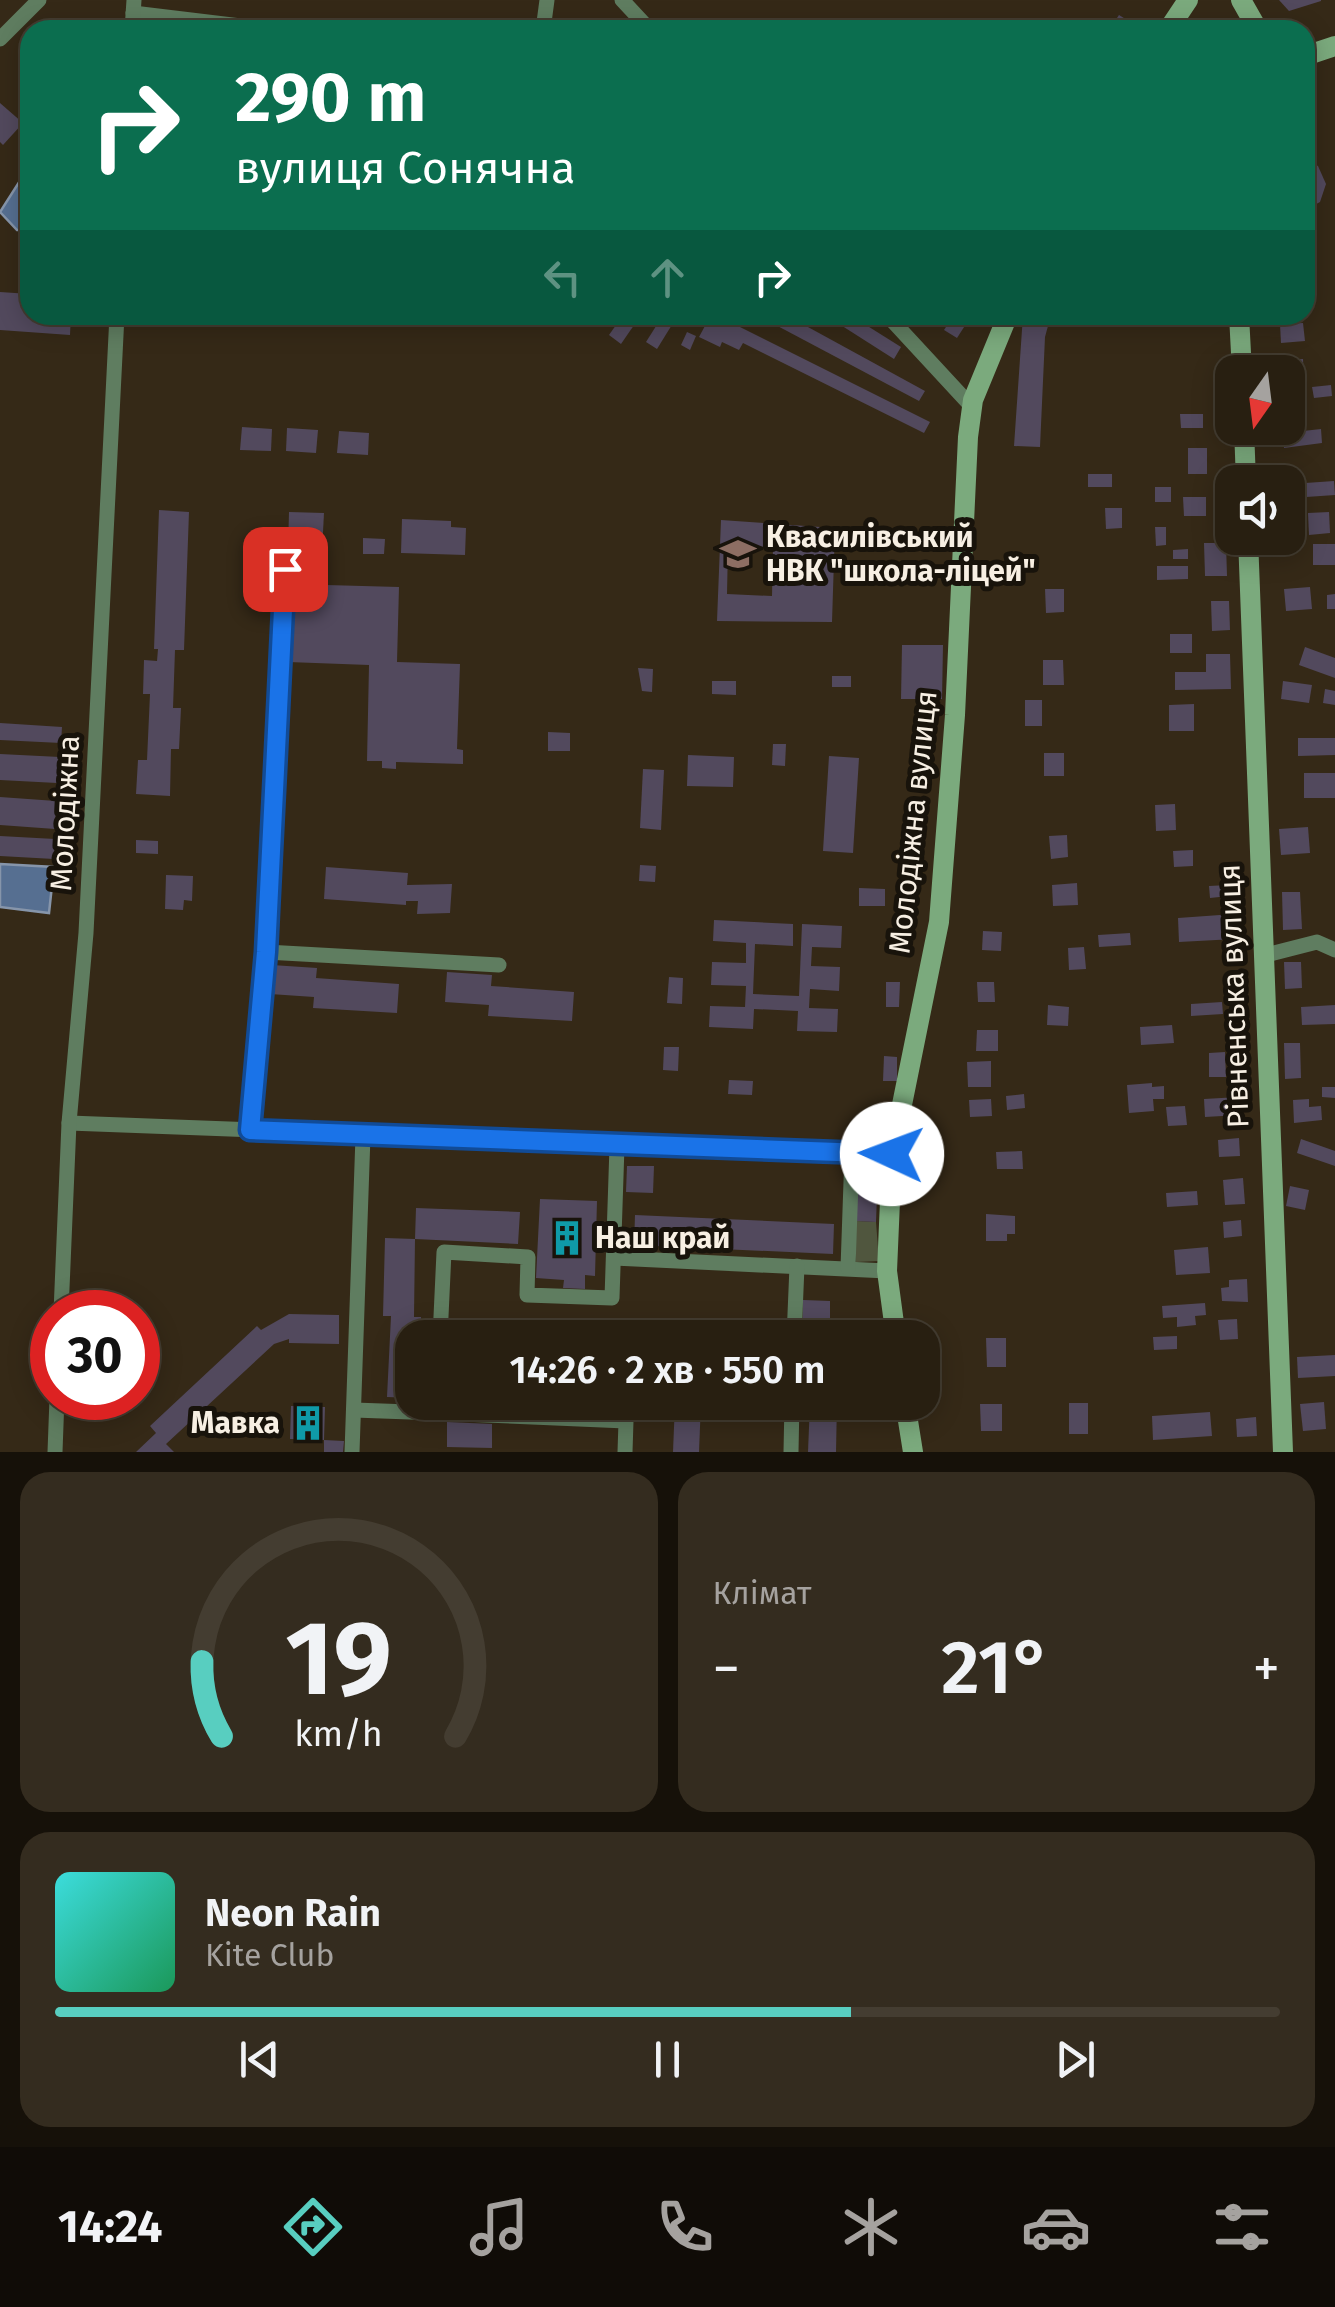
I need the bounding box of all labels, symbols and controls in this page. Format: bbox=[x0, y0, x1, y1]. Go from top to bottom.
text: 290 m bbox=[235, 56, 426, 140]
icon: right bbox=[70, 60, 200, 190]
text: вулиця Сонячна bbox=[235, 141, 575, 195]
icon: left bbox=[535, 250, 590, 305]
icon: ahead bbox=[640, 250, 695, 305]
icon: right bbox=[745, 250, 800, 305]
north arrow bbox=[1215, 355, 1305, 445]
map controls bbox=[1215, 355, 1305, 555]
button: sound bbox=[1215, 465, 1305, 555]
place label: Квасилівський НВК "школа-ліцей" bbox=[766, 519, 1036, 589]
pin bbox=[243, 527, 328, 612]
school or university icon: Квасилівський НВК "школа-ліцей" bbox=[719, 535, 757, 573]
icon: arrive bbox=[258, 542, 313, 597]
street label: Молодіжна вулиця bbox=[881, 689, 945, 955]
street label: Молодіжна bbox=[43, 734, 87, 892]
street label: Рівненська вулиця bbox=[1211, 863, 1257, 1129]
position arrow bbox=[840, 1102, 944, 1206]
building icon: Наш край bbox=[548, 1219, 586, 1257]
place label: Наш край bbox=[595, 1220, 730, 1256]
speed limit sign: 30 bbox=[30, 1290, 160, 1420]
text: 14:26 · 2 хв · 550 m bbox=[509, 1347, 826, 1393]
building icon: Мавка bbox=[289, 1404, 327, 1442]
place label: Мавка bbox=[191, 1405, 280, 1441]
text: Клімат bbox=[713, 1574, 811, 1612]
text: 19 bbox=[286, 1597, 392, 1722]
text: 21° bbox=[941, 1623, 1051, 1713]
text: − bbox=[713, 1636, 740, 1702]
text: + bbox=[1253, 1636, 1280, 1702]
text: km/h bbox=[295, 1713, 383, 1755]
text: Neon Rain bbox=[205, 1890, 381, 1936]
text: Kite Club bbox=[205, 1936, 334, 1974]
icon: previous bbox=[232, 2032, 287, 2087]
icon: pause bbox=[640, 2032, 695, 2087]
icon: next bbox=[1048, 2032, 1103, 2087]
icon: directions bbox=[278, 2192, 348, 2262]
icon: music bbox=[464, 2192, 534, 2262]
icon: phone bbox=[650, 2192, 720, 2262]
icon: climate bbox=[836, 2192, 906, 2262]
icon: car bbox=[1021, 2192, 1091, 2262]
icon: filters bbox=[1207, 2192, 1277, 2262]
text: 14:24 bbox=[58, 2200, 162, 2254]

